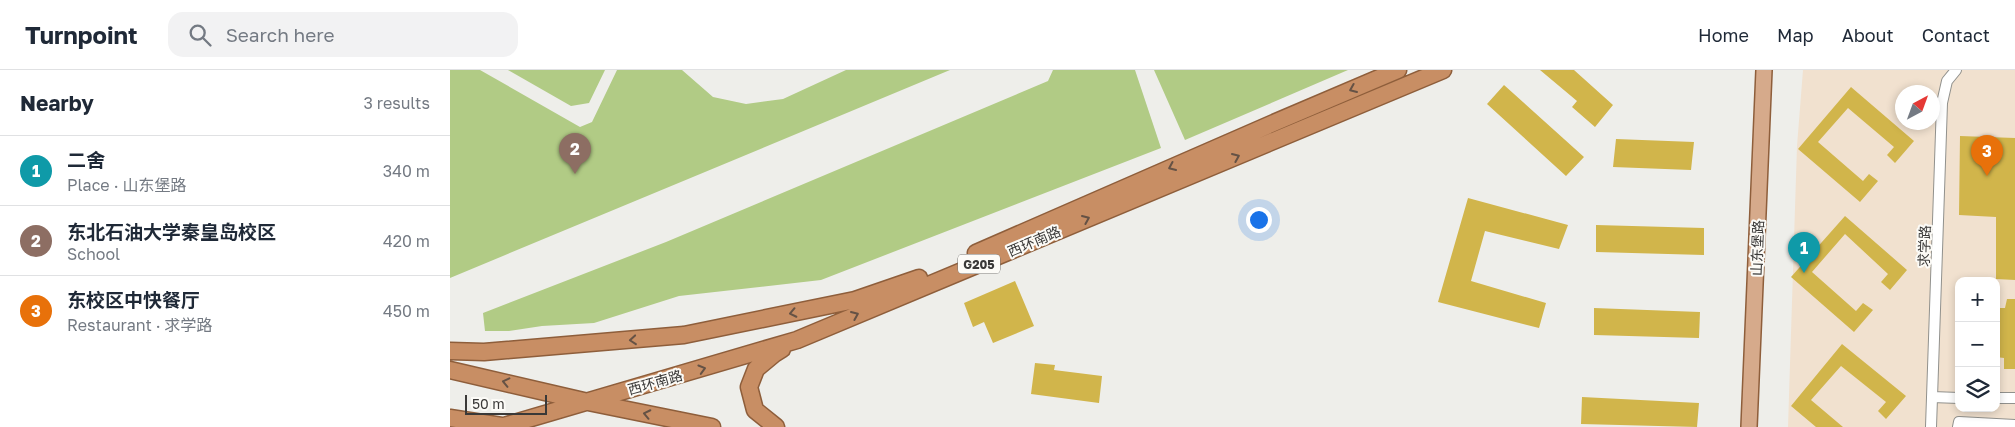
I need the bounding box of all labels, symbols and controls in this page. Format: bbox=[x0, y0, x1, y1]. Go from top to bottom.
search box bbox=[168, 12, 518, 57]
text: Turnpoint bbox=[25, 20, 138, 49]
icon: search bbox=[186, 21, 214, 49]
text: Search here bbox=[226, 23, 335, 46]
text: Home bbox=[1698, 24, 1749, 46]
text: Map bbox=[1777, 24, 1814, 46]
text: About bbox=[1842, 24, 1894, 46]
text: Contact bbox=[1922, 24, 1990, 46]
one-way arrow bbox=[1350, 83, 1358, 93]
north arrow bbox=[1895, 85, 1940, 130]
text: Nearby bbox=[20, 90, 94, 116]
text: 3 results bbox=[363, 93, 430, 113]
pin: 2 bbox=[559, 133, 591, 174]
pin: 3 bbox=[1971, 135, 2003, 176]
text: 二舍 bbox=[67, 148, 105, 171]
one-way arrow bbox=[1231, 153, 1240, 163]
text: 1 bbox=[32, 161, 40, 181]
text: 340 m bbox=[383, 161, 430, 181]
one-way arrow bbox=[1168, 161, 1177, 172]
text: Place · 山东堡路 bbox=[67, 175, 186, 195]
your location bbox=[1246, 207, 1272, 233]
one-way arrow bbox=[1081, 215, 1090, 226]
text: 东北石油大学秦皇岛校区 bbox=[67, 220, 276, 243]
street label: 山东堡路 bbox=[1748, 220, 1766, 276]
street label: 西环南路 bbox=[1005, 222, 1063, 260]
street label: 求学路 bbox=[1915, 225, 1933, 267]
text: 2 bbox=[31, 231, 41, 251]
text: 420 m bbox=[383, 231, 430, 251]
pin: 1 bbox=[1788, 232, 1820, 273]
text: School bbox=[67, 244, 120, 264]
road number: G205 bbox=[958, 254, 1000, 273]
map controls bbox=[1955, 277, 2000, 412]
button: + bbox=[1955, 277, 2000, 322]
text: 东校区中快餐厅 bbox=[67, 288, 200, 311]
text: 3 bbox=[31, 301, 41, 321]
text: 450 m bbox=[383, 301, 430, 321]
one-way arrow bbox=[788, 307, 797, 318]
one-way arrow bbox=[851, 311, 859, 321]
text: Restaurant · 求学路 bbox=[67, 315, 213, 335]
button: − bbox=[1955, 322, 2000, 367]
one-way arrow bbox=[629, 334, 637, 345]
one-way arrow bbox=[698, 364, 706, 374]
street label: 西环南路 bbox=[626, 366, 684, 398]
button: layers bbox=[1955, 367, 2000, 412]
one-way arrow bbox=[502, 377, 511, 388]
scale bar bbox=[465, 392, 548, 415]
text: 50 m bbox=[472, 395, 505, 412]
one-way arrow bbox=[642, 409, 651, 419]

